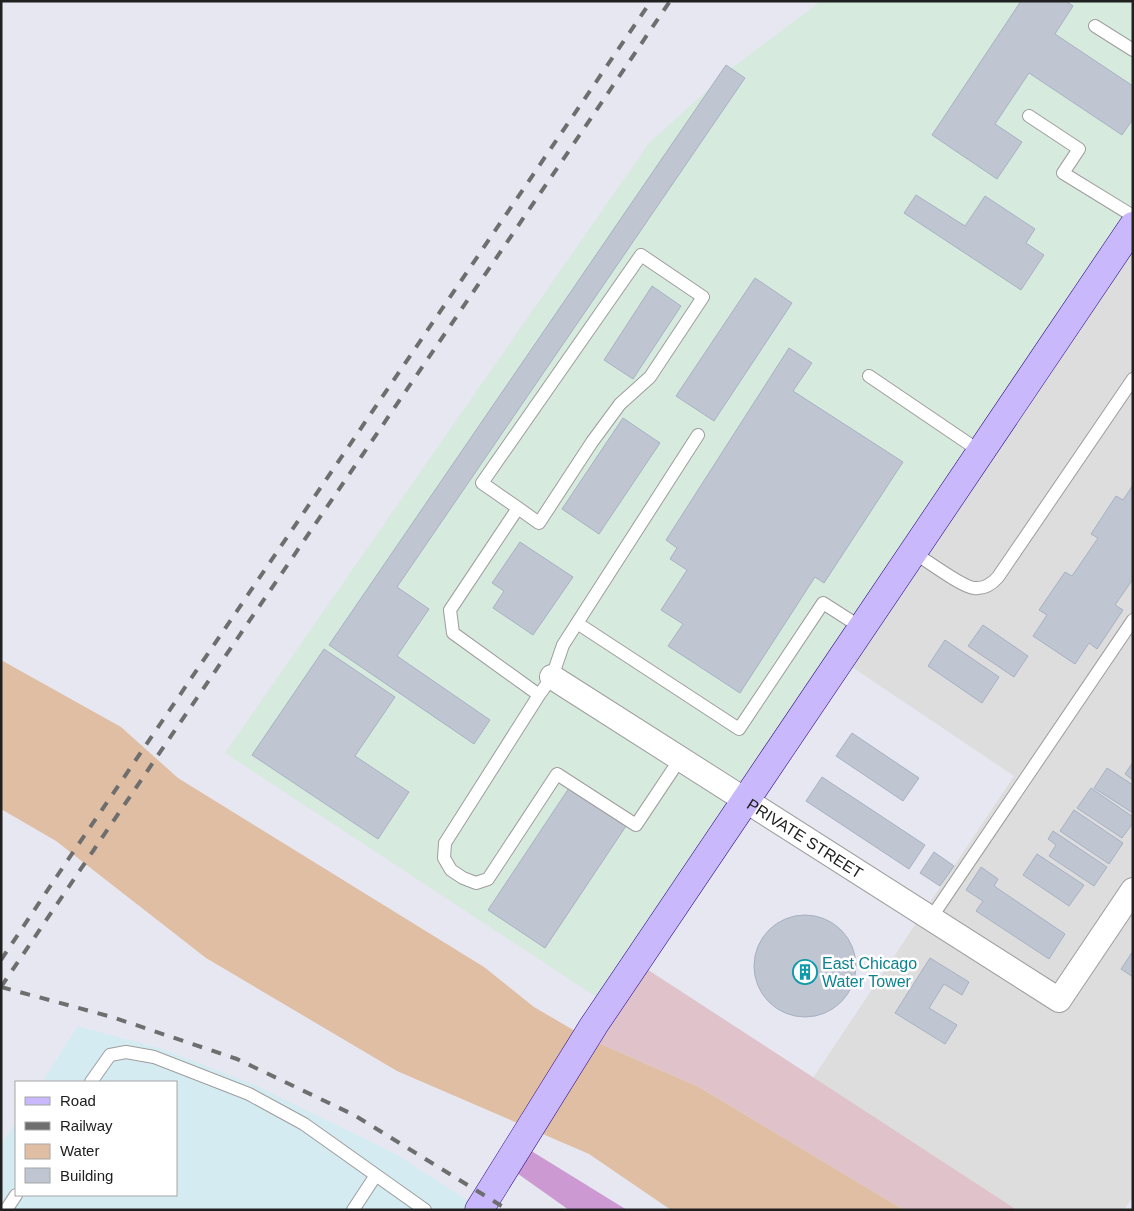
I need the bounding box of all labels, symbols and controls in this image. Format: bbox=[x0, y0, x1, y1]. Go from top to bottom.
street label: PRIVATE STREET bbox=[744, 796, 866, 882]
place label: East Chicago Water Tower bbox=[822, 955, 917, 990]
building icon: East Chicago Water Tower bbox=[792, 959, 818, 985]
legend bbox=[15, 1081, 178, 1196]
text: Road bbox=[60, 1092, 96, 1109]
text: Railway bbox=[60, 1117, 113, 1134]
text: Water bbox=[60, 1142, 99, 1159]
text: Building bbox=[60, 1167, 113, 1184]

